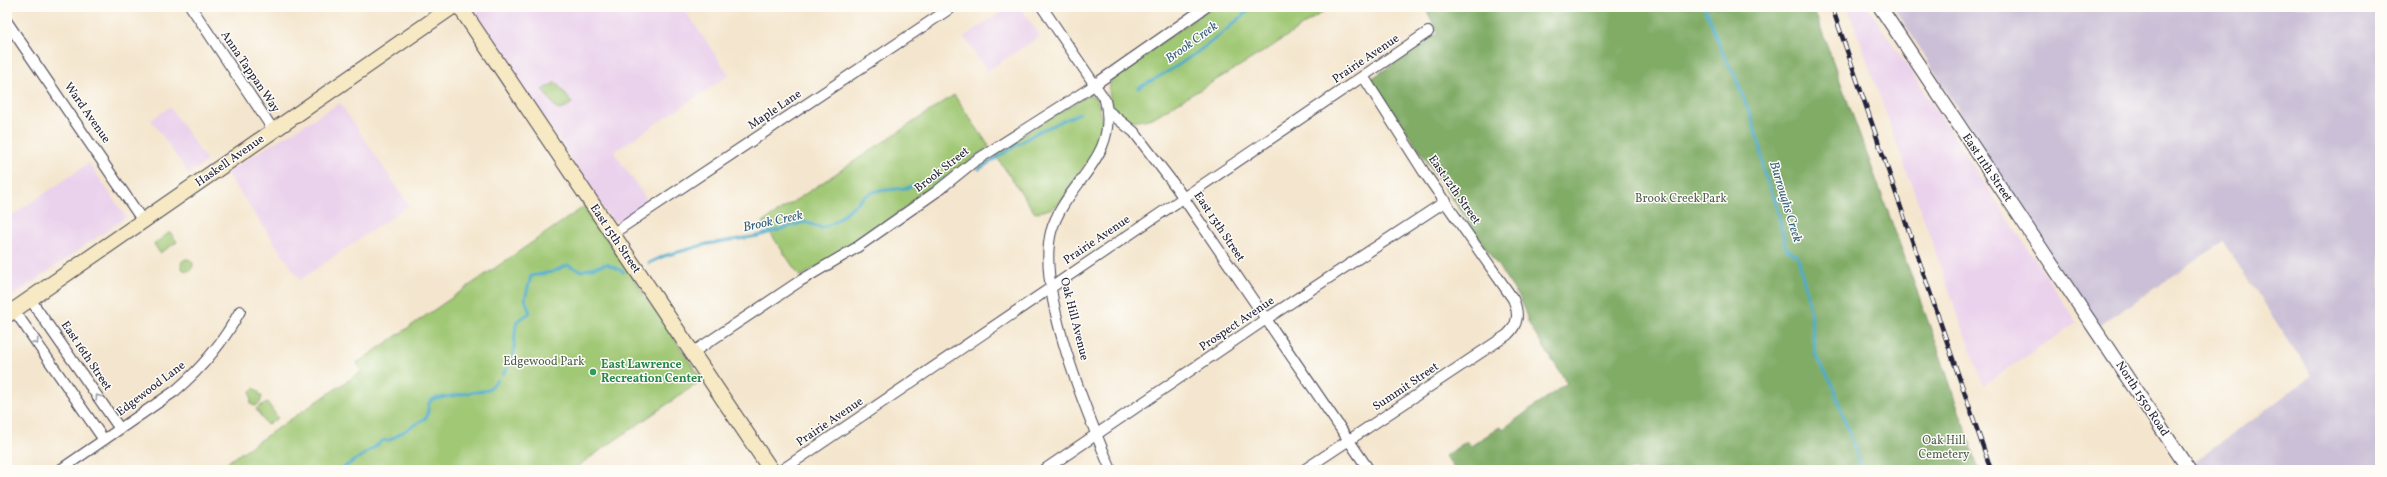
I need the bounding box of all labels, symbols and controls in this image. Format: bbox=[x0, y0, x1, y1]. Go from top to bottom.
water label: Brook Creek bbox=[1162, 18, 1222, 68]
street label: Anna Tappan Way bbox=[217, 28, 284, 116]
street label: Prairie Avenue bbox=[1329, 31, 1403, 87]
street label: Ward Avenue bbox=[60, 79, 114, 147]
street label: Maple Lane bbox=[745, 86, 805, 134]
street label: Haskell Avenue bbox=[192, 131, 268, 191]
street label: East 11th Street bbox=[1958, 131, 2016, 205]
street label: Brook Street bbox=[911, 144, 973, 196]
street label: East 12th Street bbox=[1424, 152, 1484, 228]
water label: Burroughs Creek bbox=[1764, 159, 1806, 245]
street label: East 13th Street bbox=[1190, 189, 1248, 265]
park label: Brook Creek Park bbox=[1635, 191, 1727, 207]
street label: East 15th Street bbox=[586, 201, 644, 277]
water label: Brook Creek bbox=[741, 207, 805, 237]
street label: Prairie Avenue bbox=[1060, 212, 1134, 268]
street label: Oak Hill Avenue bbox=[1056, 276, 1092, 363]
street label: Prospect Avenue bbox=[1196, 293, 1278, 355]
street label: East 16th Street bbox=[57, 318, 115, 394]
one-way arrow bbox=[32, 338, 39, 345]
park label: Edgewood Park bbox=[503, 354, 585, 370]
place label: East Lawrence Recreation Center bbox=[601, 357, 703, 387]
street label: Edgewood Lane bbox=[113, 358, 189, 420]
street label: North 1550 Road bbox=[2112, 358, 2172, 440]
street label: Summit Street bbox=[1370, 359, 1442, 415]
marker: East Lawrence Recreation Center bbox=[588, 367, 598, 377]
one-way arrow bbox=[95, 394, 103, 401]
street label: Prairie Avenue bbox=[793, 394, 867, 450]
park label: Oak Hill Cemetery bbox=[1918, 433, 1970, 463]

